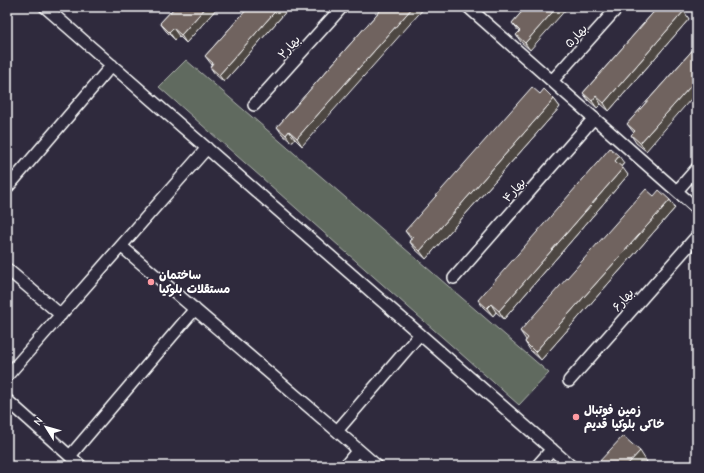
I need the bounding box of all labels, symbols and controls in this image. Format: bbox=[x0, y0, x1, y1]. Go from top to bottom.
street label: بهار۵ bbox=[562, 21, 591, 51]
street label: بهار۲ bbox=[275, 33, 304, 62]
street label: بهار۴ bbox=[500, 175, 529, 206]
place label: ساختمان مستقلات بلوکیا bbox=[159, 268, 230, 297]
marker: ساختمان مستقلات بلوکیا bbox=[146, 277, 156, 287]
street label: بهار۶ bbox=[609, 286, 637, 315]
place label: زمین فوتبال خاکی بلوکیا قدیم bbox=[584, 403, 664, 433]
north arrow bbox=[26, 407, 66, 447]
marker: زمین فوتبال خاکی بلوکیا قدیم bbox=[571, 412, 581, 422]
text: N bbox=[31, 415, 46, 428]

